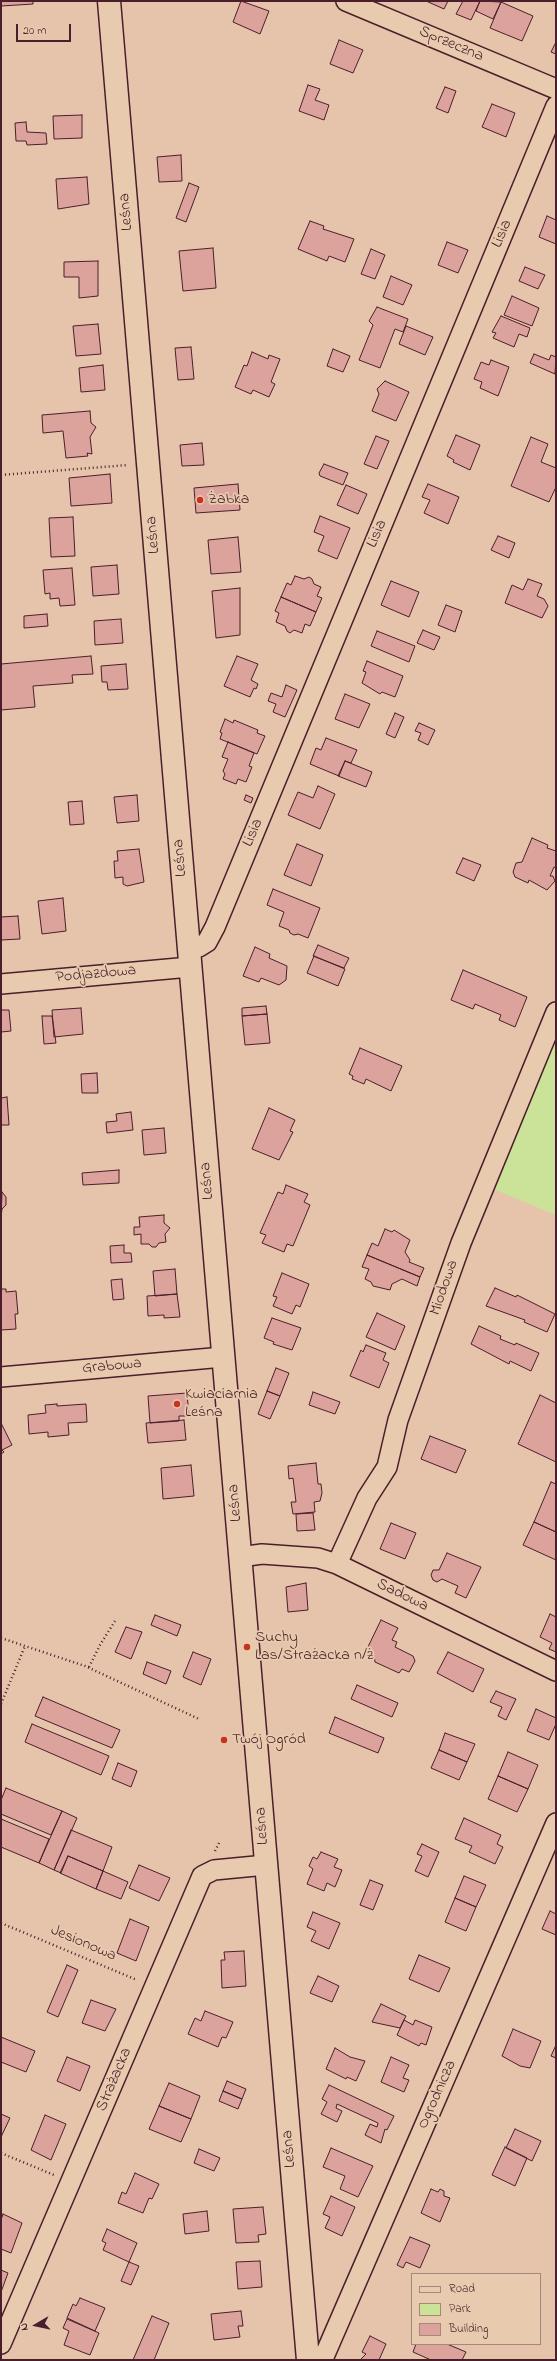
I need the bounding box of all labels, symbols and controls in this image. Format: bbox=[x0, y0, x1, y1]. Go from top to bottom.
scale bar bbox=[18, 16, 73, 42]
text: 20 m bbox=[23, 22, 46, 40]
street label: Sprzeczna bbox=[416, 23, 486, 67]
street label: Leśna bbox=[116, 192, 138, 232]
street label: Lisia bbox=[489, 217, 517, 251]
place label: Żabka bbox=[208, 490, 249, 510]
marker: Żabka bbox=[195, 495, 205, 505]
street label: Leśna bbox=[143, 515, 165, 555]
street label: Lisia bbox=[364, 517, 392, 551]
street label: Lisia bbox=[240, 816, 268, 850]
street label: Leśna bbox=[170, 838, 192, 878]
street label: Podjazdowa bbox=[55, 962, 137, 988]
street label: Leśna bbox=[197, 1161, 219, 1201]
street label: Miodowa bbox=[427, 1258, 463, 1318]
street label: Grabowa bbox=[82, 1355, 142, 1379]
place label: Kwiaciarnia Leśna bbox=[185, 1385, 258, 1423]
marker: Kwiaciarnia Leśna bbox=[172, 1399, 182, 1409]
street label: Leśna bbox=[225, 1483, 247, 1523]
street label: Sadowa bbox=[373, 1575, 431, 1617]
place label: Suchy Las/Strażacka n/ż bbox=[255, 1628, 374, 1666]
marker: Suchy Las/Strażacka n/ż bbox=[242, 1642, 252, 1652]
place label: Twój Ogród bbox=[232, 1730, 306, 1750]
marker: Twój Ogród bbox=[219, 1735, 229, 1745]
street label: Leśna bbox=[252, 1806, 274, 1846]
street label: Jesionowa bbox=[47, 1922, 119, 1966]
street label: Strażacka bbox=[93, 2045, 137, 2115]
street label: Ogrodnicza bbox=[414, 2058, 462, 2132]
street label: Leśna bbox=[279, 2129, 301, 2169]
legend bbox=[411, 2273, 541, 2345]
text: Road bbox=[449, 2280, 475, 2298]
text: Park bbox=[449, 2300, 471, 2318]
north arrow bbox=[16, 2305, 56, 2345]
text: Building bbox=[449, 2320, 488, 2338]
text: N bbox=[16, 2322, 33, 2332]

